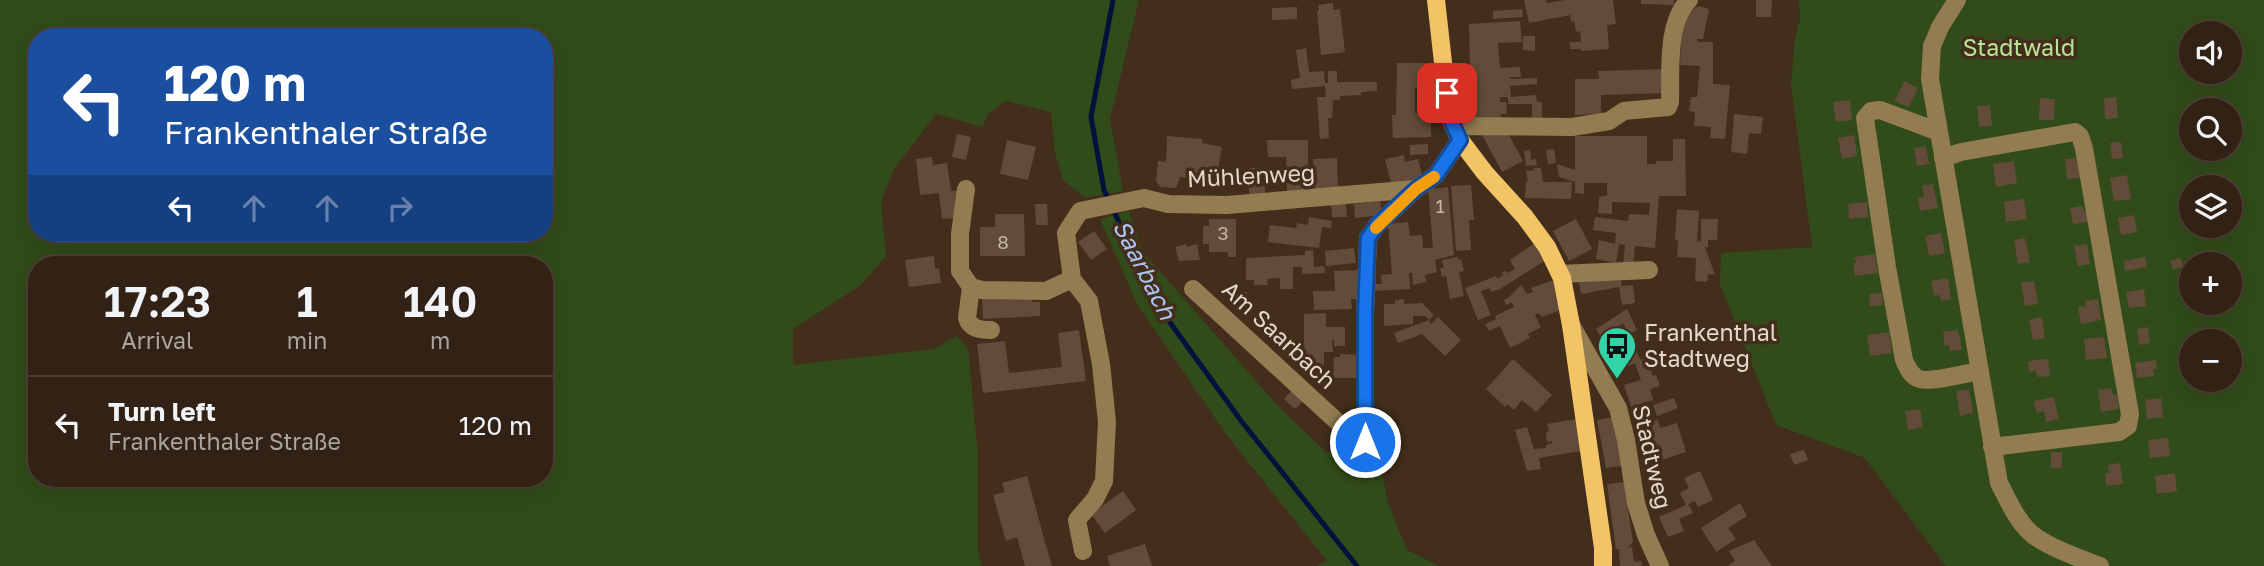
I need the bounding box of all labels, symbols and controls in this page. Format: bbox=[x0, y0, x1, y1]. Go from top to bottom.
map controls bbox=[2179, 21, 2242, 392]
button: sound bbox=[2179, 21, 2242, 84]
park label: Stadtwald bbox=[1963, 33, 2075, 61]
text: 120 m bbox=[164, 53, 306, 112]
icon: left bbox=[49, 56, 140, 147]
pin bbox=[1417, 63, 1477, 123]
icon: arrive bbox=[1428, 74, 1466, 112]
button: search bbox=[2179, 98, 2242, 161]
text: Frankenthaler Straße bbox=[164, 113, 488, 151]
street label: Mühlenweg bbox=[1186, 158, 1316, 192]
button: layers bbox=[2179, 175, 2242, 238]
icon: left bbox=[162, 189, 200, 227]
icon: ahead bbox=[235, 189, 273, 227]
icon: ahead bbox=[308, 189, 346, 227]
icon: right bbox=[381, 189, 419, 227]
house number: 1 bbox=[1435, 194, 1445, 217]
water label: Saarbach bbox=[1108, 215, 1183, 325]
house number: 3 bbox=[1217, 221, 1229, 244]
house number: 8 bbox=[997, 230, 1009, 253]
button: + bbox=[2179, 252, 2242, 315]
street label: Am Saarbach bbox=[1217, 275, 1342, 394]
text: 17:23 bbox=[104, 276, 211, 326]
text: 1 bbox=[296, 276, 318, 326]
text: 140 bbox=[403, 276, 477, 326]
place label: Frankenthal Stadtweg bbox=[1644, 318, 1777, 372]
bus stop icon: Frankenthal Stadtweg bbox=[1596, 325, 1638, 380]
text: Arrival bbox=[121, 326, 193, 354]
text: min bbox=[287, 326, 327, 354]
text: m bbox=[430, 326, 450, 354]
button: − bbox=[2179, 329, 2242, 392]
text: Turn left bbox=[108, 396, 216, 427]
street label: Stadtweg bbox=[1627, 402, 1679, 512]
position arrow bbox=[1328, 405, 1402, 479]
icon: left bbox=[49, 406, 87, 444]
text: 120 m bbox=[459, 410, 532, 441]
text: Frankenthaler Straße bbox=[108, 427, 341, 455]

